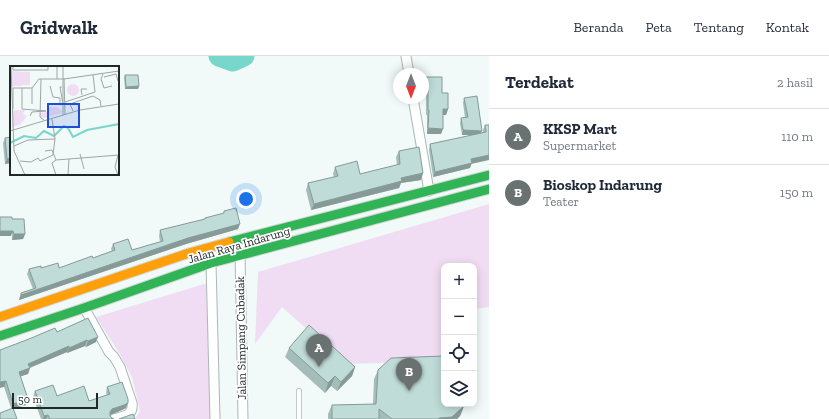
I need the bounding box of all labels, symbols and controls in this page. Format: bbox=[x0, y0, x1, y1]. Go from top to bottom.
text: Gridwalk bbox=[20, 16, 98, 39]
text: Beranda bbox=[573, 19, 624, 36]
text: Peta bbox=[646, 19, 672, 36]
text: Tentang bbox=[694, 19, 744, 36]
text: Kontak bbox=[766, 19, 809, 36]
inset map bbox=[10, 66, 119, 175]
north arrow bbox=[393, 68, 429, 104]
text: Terdekat bbox=[505, 72, 574, 92]
text: 2 hasil bbox=[777, 75, 813, 90]
text: KKSP Mart bbox=[543, 120, 617, 138]
text: A bbox=[514, 129, 522, 144]
text: 110 m bbox=[781, 129, 813, 144]
text: Supermarket bbox=[543, 138, 616, 153]
text: Bioskop Indarung bbox=[543, 176, 662, 194]
text: B bbox=[514, 185, 522, 200]
text: 150 m bbox=[780, 185, 813, 200]
your location bbox=[236, 189, 256, 209]
text: Teater bbox=[543, 194, 579, 209]
street label: Jalan Raya Indarung bbox=[186, 224, 292, 266]
map controls bbox=[441, 263, 477, 407]
button: + bbox=[441, 263, 477, 299]
street label: Jalan Simpang Cubadak bbox=[233, 275, 249, 400]
button: − bbox=[441, 299, 477, 335]
pin: A bbox=[306, 334, 332, 367]
button: locate bbox=[441, 335, 477, 371]
pin: B bbox=[396, 358, 422, 391]
button: layers bbox=[441, 371, 477, 407]
scale bar bbox=[12, 391, 98, 410]
text: 50 m bbox=[18, 393, 42, 406]

